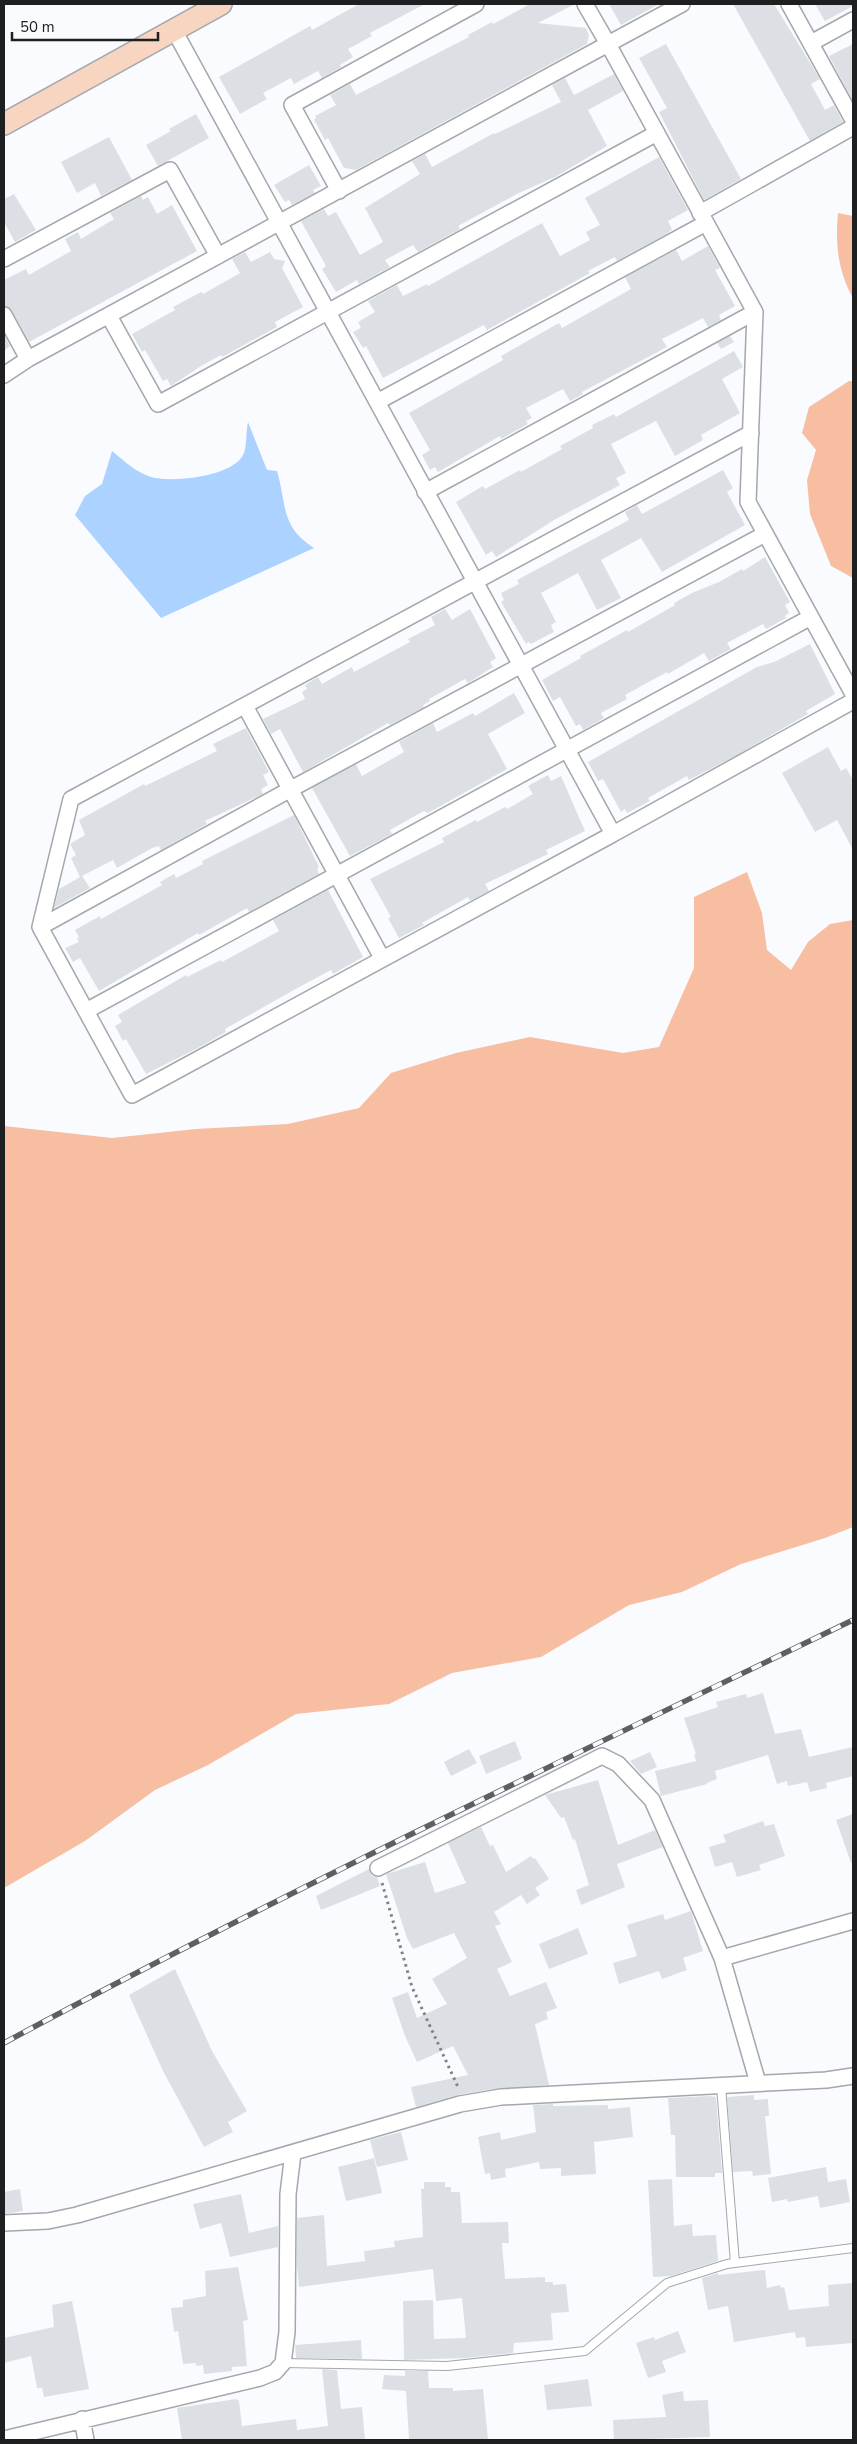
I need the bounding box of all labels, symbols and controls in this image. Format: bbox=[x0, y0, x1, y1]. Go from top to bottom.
scale bar bbox=[12, 10, 159, 42]
text: 50 m bbox=[20, 17, 55, 37]

